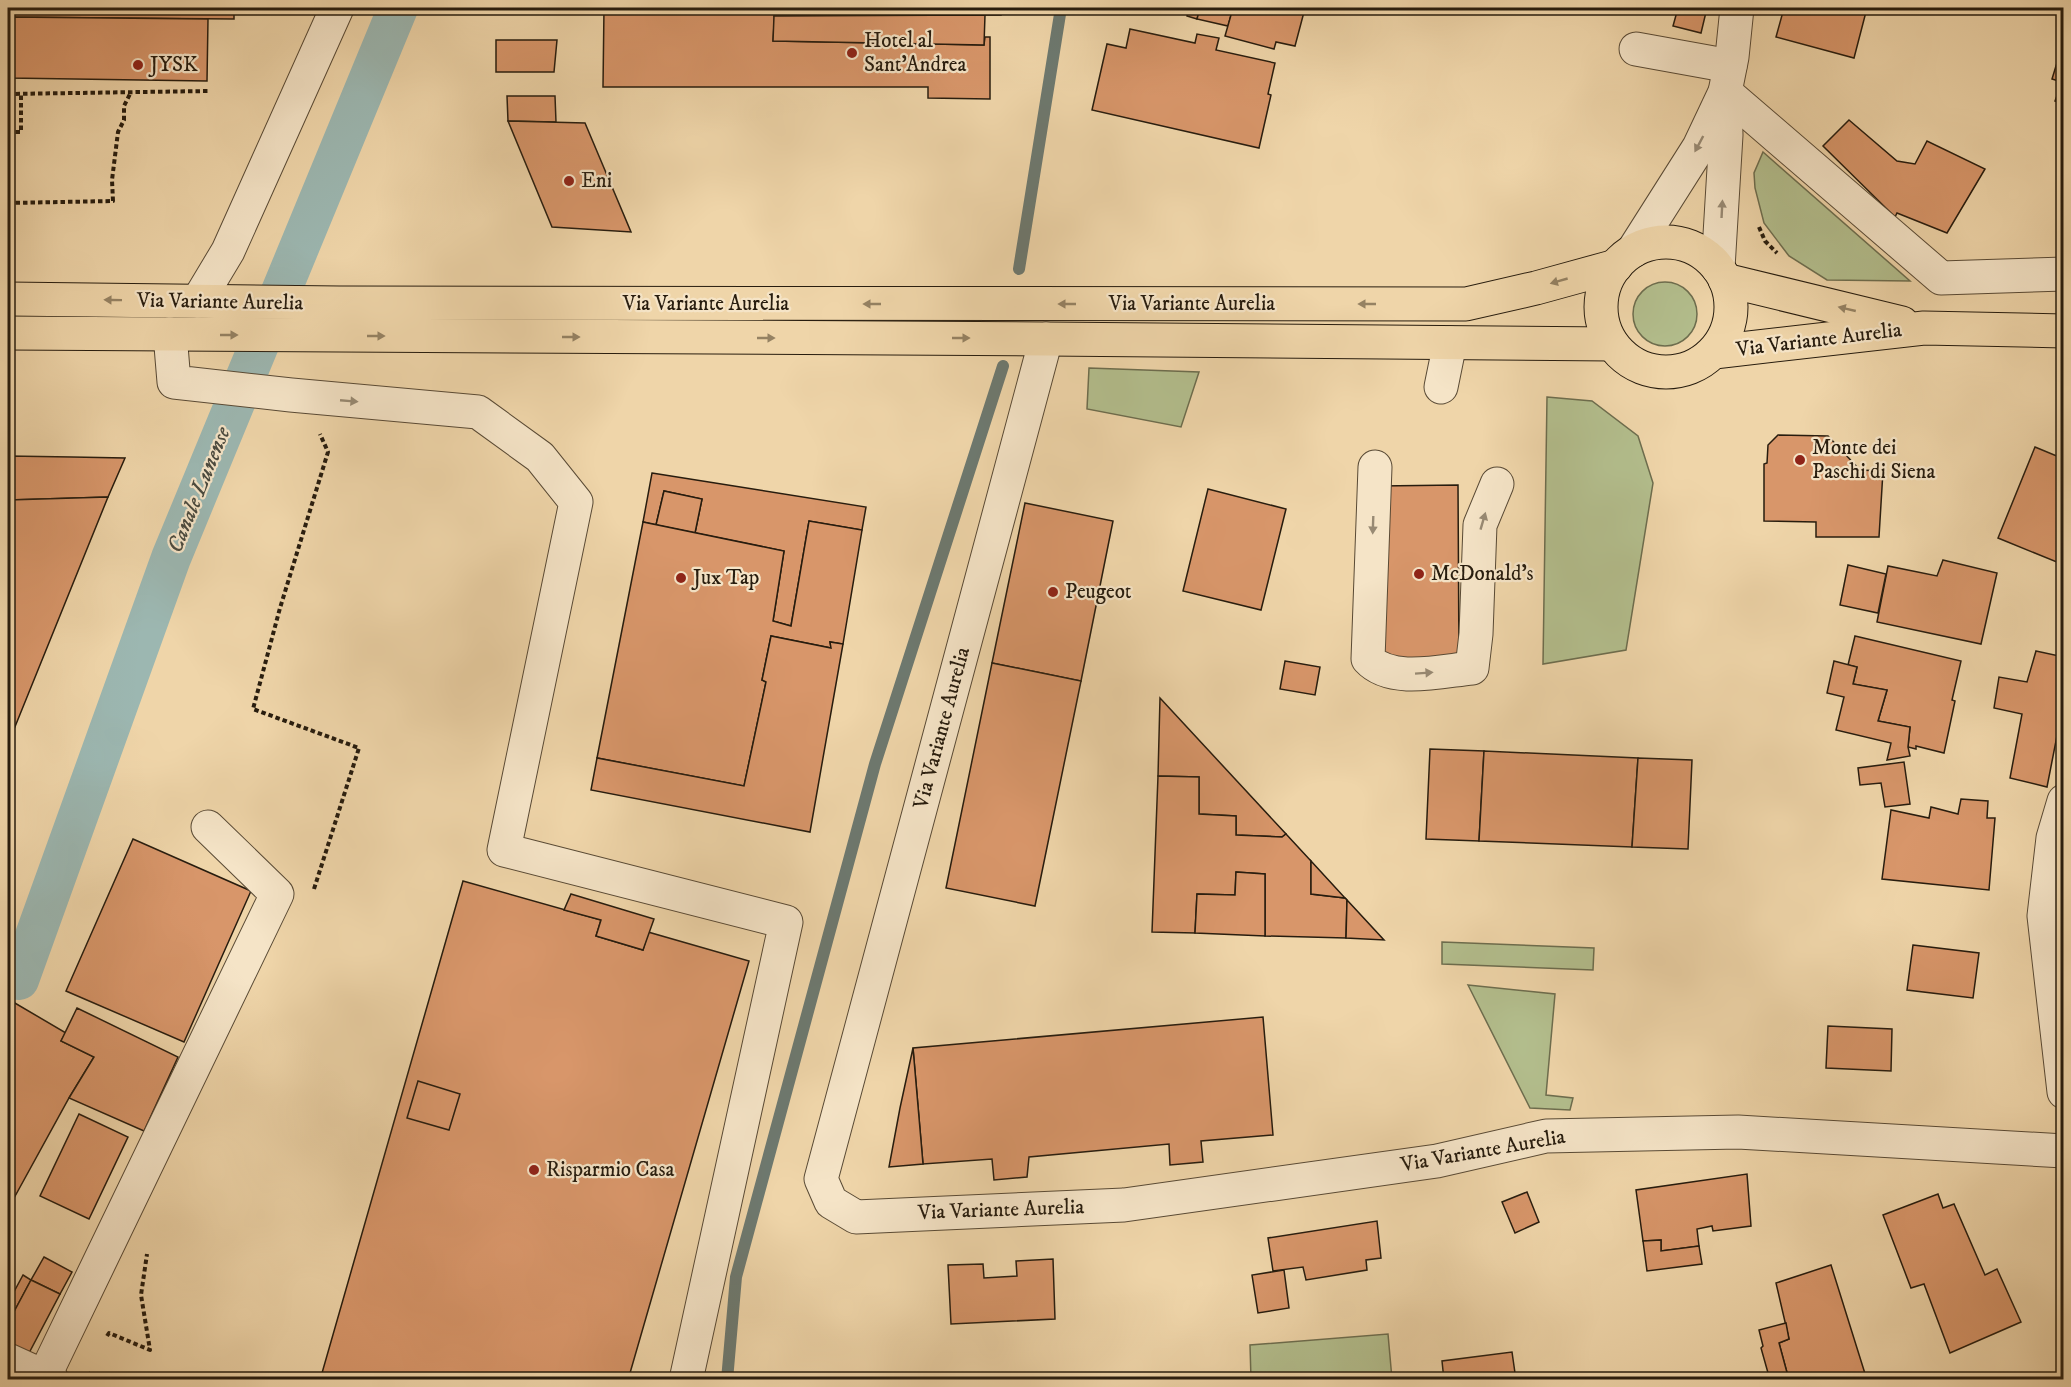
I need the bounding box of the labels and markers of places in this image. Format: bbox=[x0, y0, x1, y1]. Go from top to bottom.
place label: Hotel al Sant'Andrea bbox=[864, 28, 966, 78]
marker: Hotel al Sant'Andrea bbox=[845, 46, 859, 60]
place label: JYSK bbox=[148, 52, 198, 78]
marker: JYSK bbox=[131, 58, 145, 72]
place label: Eni bbox=[581, 168, 612, 194]
marker: Eni bbox=[562, 174, 576, 188]
place label: Monte dei Paschi di Siena bbox=[1812, 435, 1936, 485]
marker: Monte dei Paschi di Siena bbox=[1793, 453, 1807, 467]
place label: McDonald's bbox=[1431, 561, 1534, 587]
place label: Jux Tap bbox=[691, 565, 759, 591]
marker: McDonald's bbox=[1412, 567, 1426, 581]
marker: Jux Tap bbox=[674, 571, 688, 585]
place label: Peugeot bbox=[1065, 579, 1132, 605]
marker: Peugeot bbox=[1046, 585, 1060, 599]
place label: Risparmio Casa bbox=[546, 1157, 674, 1183]
marker: Risparmio Casa bbox=[527, 1163, 541, 1177]

